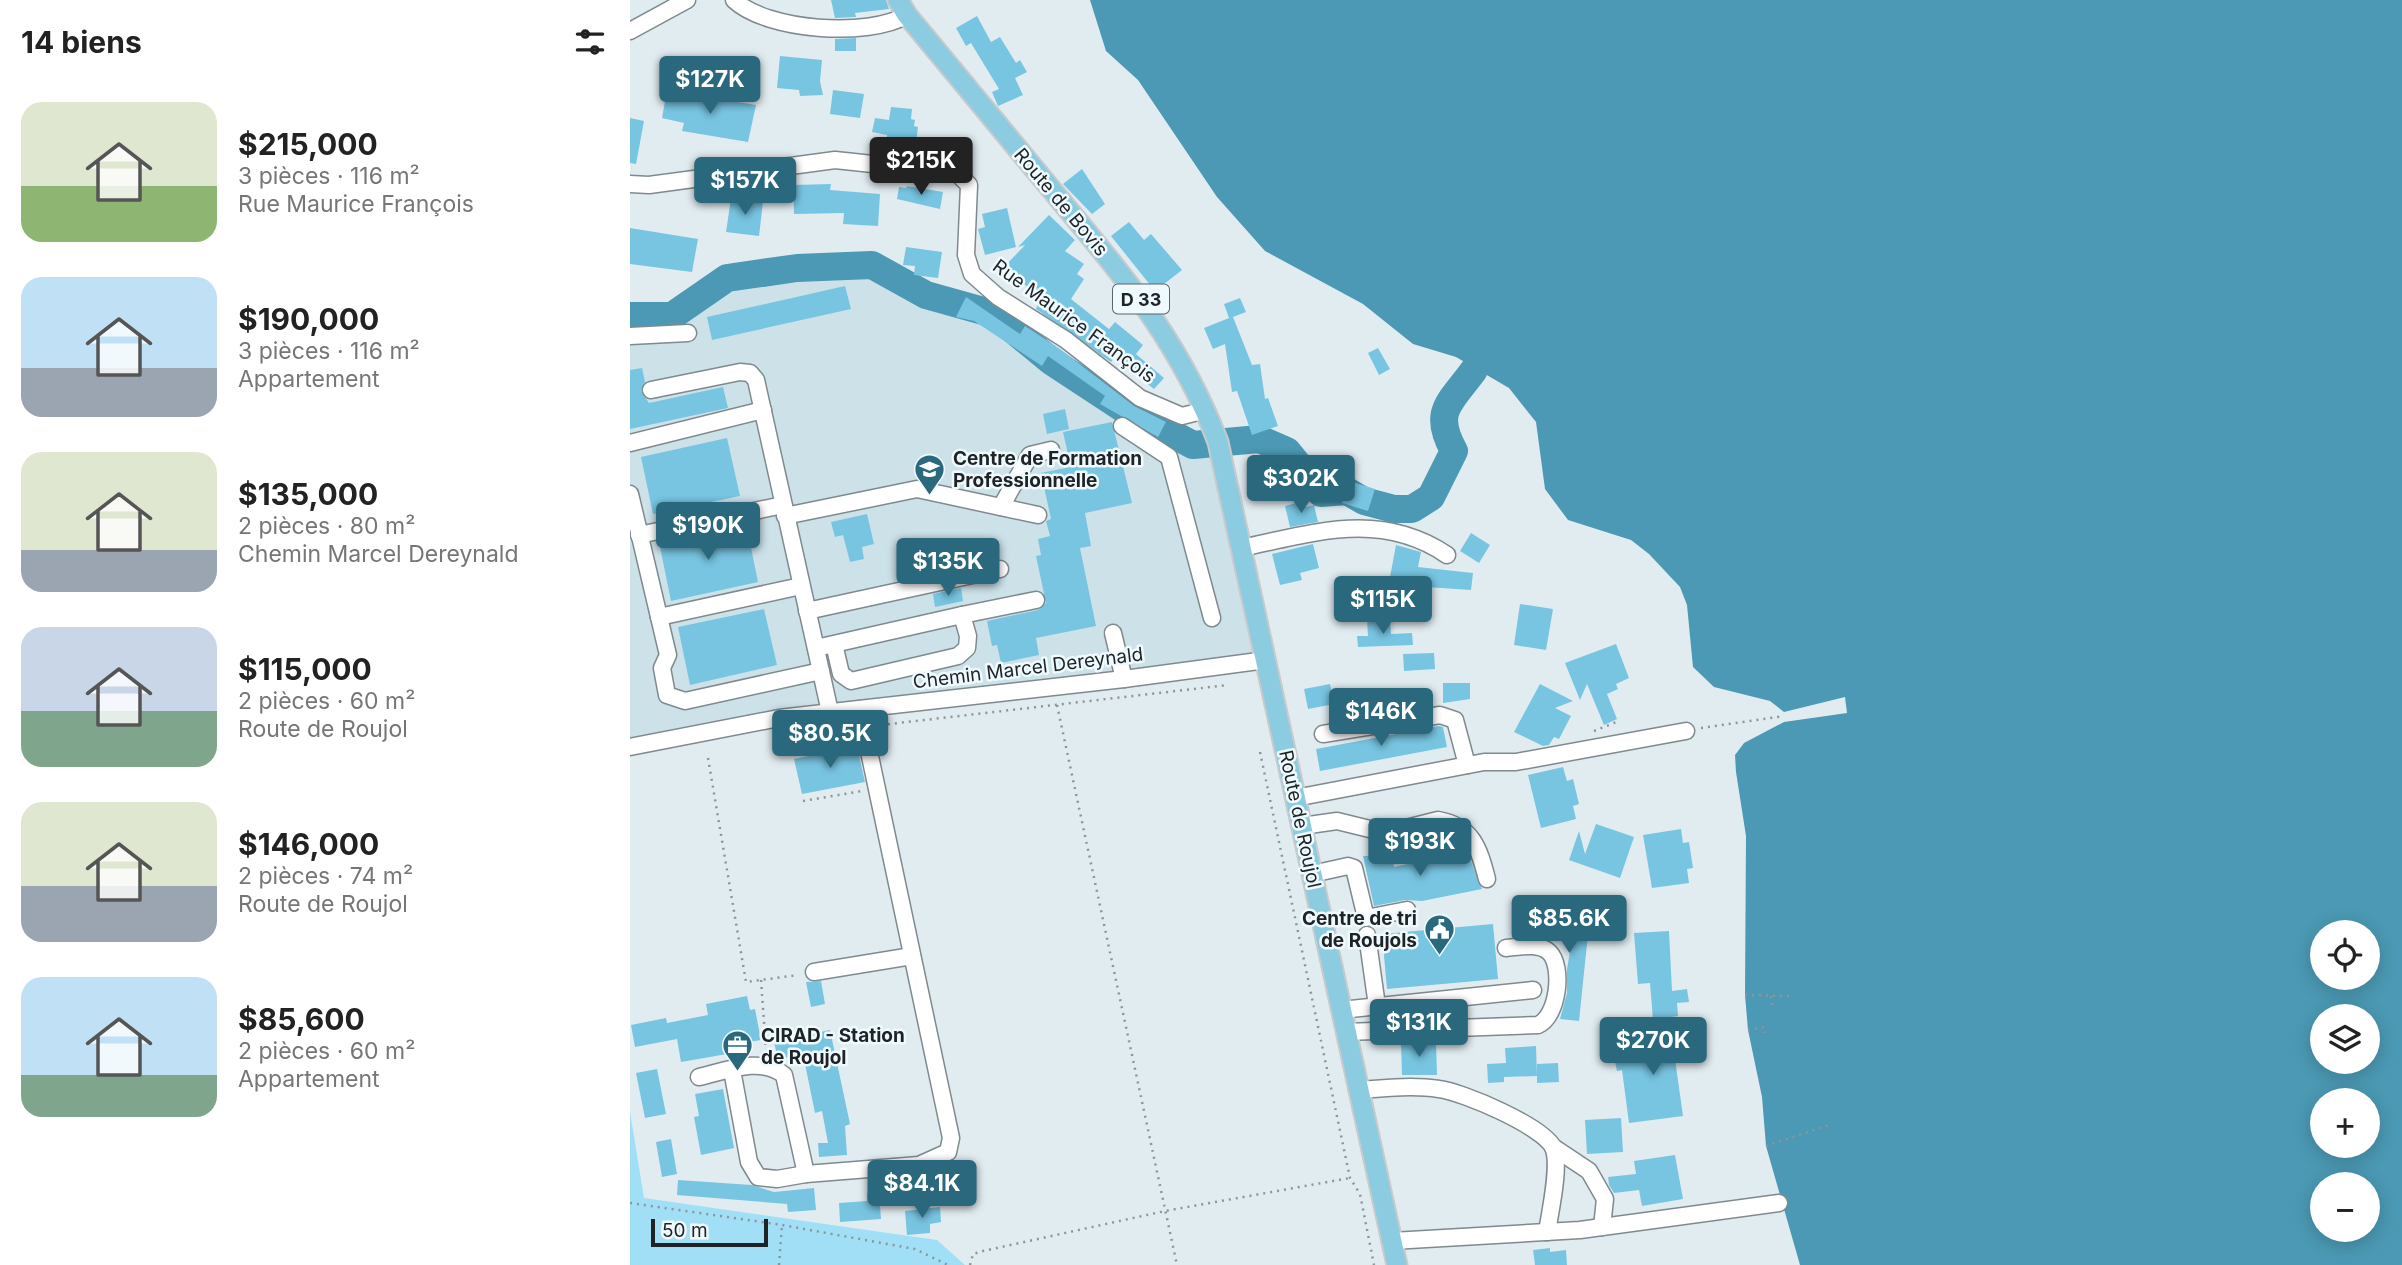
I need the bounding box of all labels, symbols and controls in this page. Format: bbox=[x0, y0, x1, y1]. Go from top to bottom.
icon: filters bbox=[571, 23, 609, 61]
text: 14 biens bbox=[21, 24, 142, 60]
pin: $127K bbox=[661, 57, 759, 116]
text: $127K bbox=[675, 65, 745, 93]
text: $215,000 bbox=[238, 126, 378, 162]
icon: home bbox=[77, 130, 161, 214]
pin: $215K bbox=[872, 138, 970, 197]
street label: Route de Bovis bbox=[1009, 143, 1113, 261]
text: $215K bbox=[886, 146, 956, 174]
pin: $157K bbox=[696, 158, 794, 217]
text: 3 pièces · 116 m² bbox=[238, 162, 420, 190]
text: $157K bbox=[710, 166, 780, 194]
text: Rue Maurice François bbox=[238, 190, 474, 218]
street label: Rue Maurice François bbox=[988, 254, 1160, 388]
road number: D 33 bbox=[1113, 284, 1169, 314]
text: $190,000 bbox=[238, 301, 379, 337]
icon: home bbox=[77, 305, 161, 389]
text: 3 pièces · 116 m² bbox=[238, 337, 420, 365]
text: Appartement bbox=[238, 365, 380, 393]
place label: Centre de Formation Professionnelle bbox=[953, 447, 1142, 492]
school or university icon: Centre de Formation Professionnelle bbox=[913, 452, 947, 496]
pin: $302K bbox=[1252, 456, 1350, 515]
text: $302K bbox=[1263, 464, 1339, 492]
text: $135,000 bbox=[238, 476, 378, 512]
icon: home bbox=[77, 480, 161, 564]
pin: $190K bbox=[659, 503, 757, 562]
text: $190K bbox=[672, 511, 744, 539]
text: 2 pièces · 80 m² bbox=[238, 512, 415, 540]
pin: $135K bbox=[899, 538, 997, 598]
text: Chemin Marcel Dereynald bbox=[238, 540, 518, 568]
text: $135K bbox=[912, 547, 984, 575]
pin: $115K bbox=[1334, 576, 1432, 636]
text: $115K bbox=[1350, 585, 1416, 613]
street label: Chemin Marcel Dereynald bbox=[912, 642, 1144, 694]
text: $115,000 bbox=[238, 651, 372, 687]
icon: home bbox=[77, 655, 161, 739]
text: 2 pièces · 60 m² bbox=[238, 687, 415, 715]
pin: $146K bbox=[1332, 688, 1430, 748]
text: $146K bbox=[1345, 697, 1417, 725]
pin: $80.5K bbox=[773, 710, 887, 770]
text: Route de Roujol bbox=[238, 715, 408, 743]
text: $80.5K bbox=[788, 719, 872, 747]
street label: Route de Roujol bbox=[1274, 748, 1326, 890]
pin: $193K bbox=[1371, 818, 1469, 878]
text: $146,000 bbox=[238, 826, 379, 862]
text: $193K bbox=[1384, 827, 1456, 855]
icon: home bbox=[77, 830, 161, 914]
text: 2 pièces · 74 m² bbox=[238, 862, 413, 890]
text: Route de Roujol bbox=[238, 890, 408, 918]
pin: $85.6K bbox=[1512, 895, 1626, 955]
text: $85.6K bbox=[1528, 904, 1610, 932]
place label: Centre de tri de Roujols bbox=[1302, 907, 1417, 952]
public building icon: Centre de tri de Roujols bbox=[1423, 912, 1457, 956]
map controls bbox=[2310, 920, 2380, 1242]
button: locate bbox=[2310, 920, 2380, 990]
pin: $131K bbox=[1370, 1000, 1468, 1059]
text: $85,600 bbox=[238, 1001, 365, 1037]
button: layers bbox=[2310, 1004, 2380, 1074]
icon: home bbox=[77, 1005, 161, 1089]
text: $131K bbox=[1386, 1008, 1452, 1036]
pin: $270K bbox=[1604, 1018, 1702, 1077]
place label: CIRAD - Station de Roujol bbox=[761, 1024, 905, 1069]
text: $270K bbox=[1616, 1026, 1690, 1054]
office icon: CIRAD - Station de Roujol bbox=[721, 1029, 755, 1073]
text: 2 pièces · 60 m² bbox=[238, 1037, 415, 1065]
text: Appartement bbox=[238, 1065, 380, 1093]
button: + bbox=[2310, 1088, 2380, 1158]
pin: $84.1K bbox=[865, 1160, 979, 1220]
text: $84.1K bbox=[884, 1169, 960, 1197]
button: − bbox=[2310, 1172, 2380, 1242]
scale bar bbox=[651, 1216, 768, 1248]
text: 50 m bbox=[662, 1219, 708, 1242]

